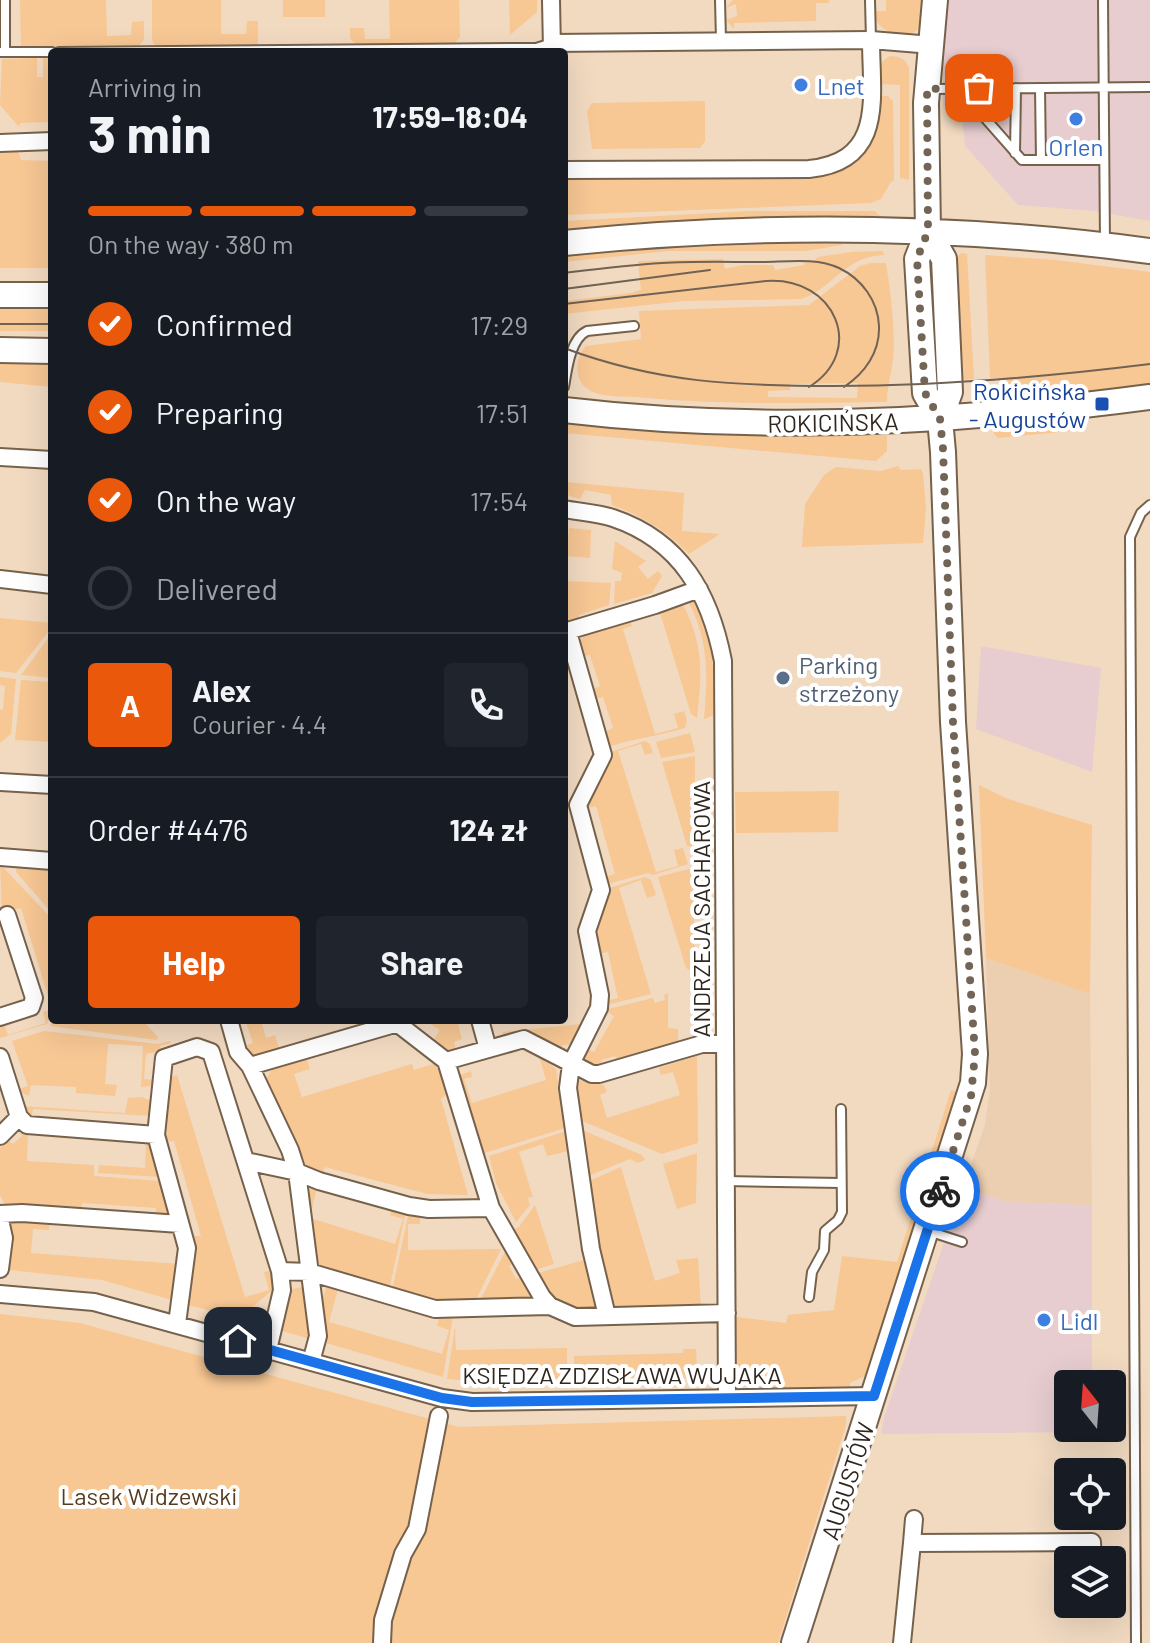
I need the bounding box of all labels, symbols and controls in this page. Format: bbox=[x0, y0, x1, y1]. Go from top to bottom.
pin bbox=[945, 54, 1013, 122]
icon: bag bbox=[957, 66, 1001, 110]
text: Arriving in bbox=[88, 71, 202, 102]
place label: Lnet bbox=[817, 71, 865, 100]
marker: Lnet bbox=[792, 76, 810, 94]
text: 17:59–18:04 bbox=[372, 98, 528, 134]
text: 3 min bbox=[88, 101, 212, 163]
marker: Orlen bbox=[1067, 110, 1085, 128]
place label: Orlen bbox=[1049, 132, 1103, 161]
text: On the way · 380 m bbox=[88, 228, 294, 259]
icon: check bbox=[88, 302, 132, 346]
text: Confirmed bbox=[156, 306, 293, 342]
text: 17:29 bbox=[470, 309, 528, 340]
place label: Rokicińska - Augustów bbox=[969, 376, 1086, 433]
icon: check bbox=[88, 390, 132, 434]
text: Preparing bbox=[156, 394, 283, 430]
marker: Rokicińska - Augustów bbox=[1093, 395, 1111, 413]
text: 17:51 bbox=[476, 397, 528, 428]
street label: ROKICIŃSKA bbox=[767, 406, 899, 438]
icon: check bbox=[88, 478, 132, 522]
text: On the way bbox=[156, 482, 296, 518]
text: 17:54 bbox=[470, 485, 528, 516]
text: Delivered bbox=[156, 570, 278, 606]
place label: Parking strzeżony bbox=[799, 650, 899, 707]
button: phone bbox=[444, 663, 528, 747]
marker: Parking strzeżony bbox=[774, 669, 792, 687]
text: Alex bbox=[192, 672, 251, 708]
text: A bbox=[120, 687, 140, 723]
text: Courier · 4.4 bbox=[192, 708, 327, 739]
street label: ANDRZEJA SACHAROWA bbox=[686, 781, 715, 1037]
text: Order #4476 bbox=[88, 811, 248, 847]
text: 124 zł bbox=[450, 811, 528, 847]
button: Help bbox=[88, 916, 300, 1008]
button: Share bbox=[316, 916, 528, 1008]
courier bbox=[900, 1151, 980, 1231]
icon: bike bbox=[918, 1169, 962, 1213]
place label: Lidl bbox=[1060, 1306, 1098, 1335]
pin bbox=[204, 1307, 272, 1375]
marker: Lidl bbox=[1035, 1311, 1053, 1329]
icon: home bbox=[216, 1319, 260, 1363]
street label: KSIĘDZA ZDZISŁAWA WUJAKA bbox=[462, 1360, 782, 1389]
north arrow bbox=[1054, 1370, 1126, 1442]
map controls bbox=[1054, 1370, 1126, 1618]
street label: AUGUSTÓW bbox=[814, 1419, 880, 1543]
button: locate bbox=[1054, 1458, 1126, 1530]
park label: Lasek Widzewski bbox=[61, 1481, 237, 1510]
button: layers bbox=[1054, 1546, 1126, 1618]

